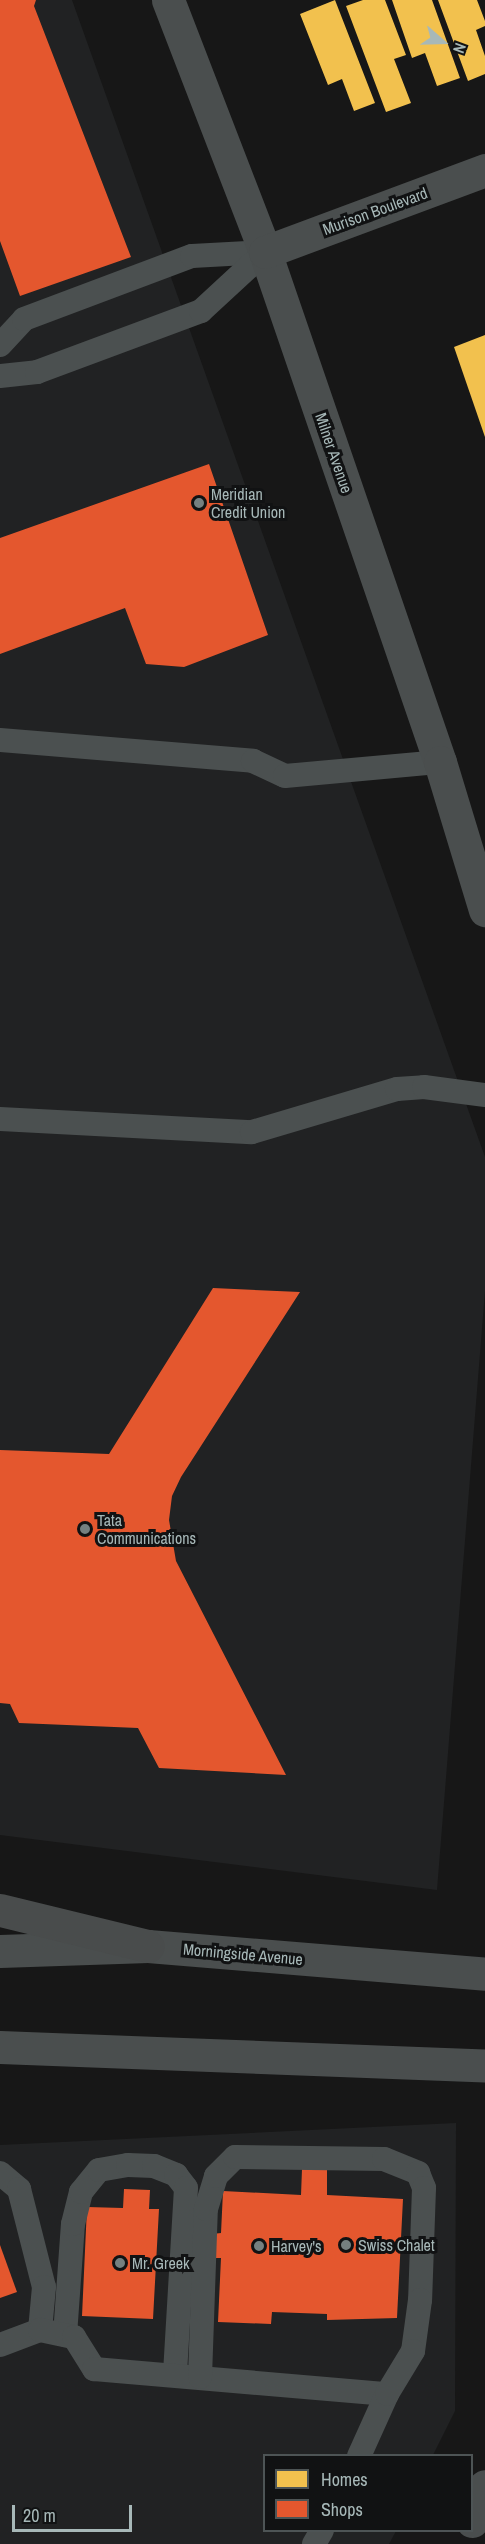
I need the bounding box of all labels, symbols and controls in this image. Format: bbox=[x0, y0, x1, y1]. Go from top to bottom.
north arrow bbox=[413, 12, 473, 72]
text: N bbox=[448, 40, 472, 56]
street label: Murison Boulevard bbox=[320, 183, 430, 239]
street label: Milner Avenue bbox=[311, 410, 357, 496]
place label: Meridian Credit Union bbox=[211, 484, 285, 522]
marker: Meridian Credit Union bbox=[192, 496, 206, 510]
place label: Tata Communications bbox=[97, 1510, 196, 1548]
marker: Tata Communications bbox=[78, 1522, 92, 1536]
street label: Morningside Avenue bbox=[182, 1939, 304, 1969]
place label: Swiss Chalet bbox=[358, 2235, 435, 2255]
place label: Harvey's bbox=[271, 2236, 322, 2256]
marker: Swiss Chalet bbox=[339, 2238, 353, 2252]
marker: Harvey's bbox=[252, 2239, 266, 2253]
place label: Mr. Greek bbox=[132, 2253, 190, 2273]
marker: Mr. Greek bbox=[113, 2256, 127, 2270]
legend bbox=[263, 2454, 473, 2532]
text: Homes bbox=[321, 2467, 368, 2492]
scale bar bbox=[15, 2493, 135, 2531]
text: Shops bbox=[321, 2497, 363, 2522]
text: 20 m bbox=[23, 2503, 56, 2528]

